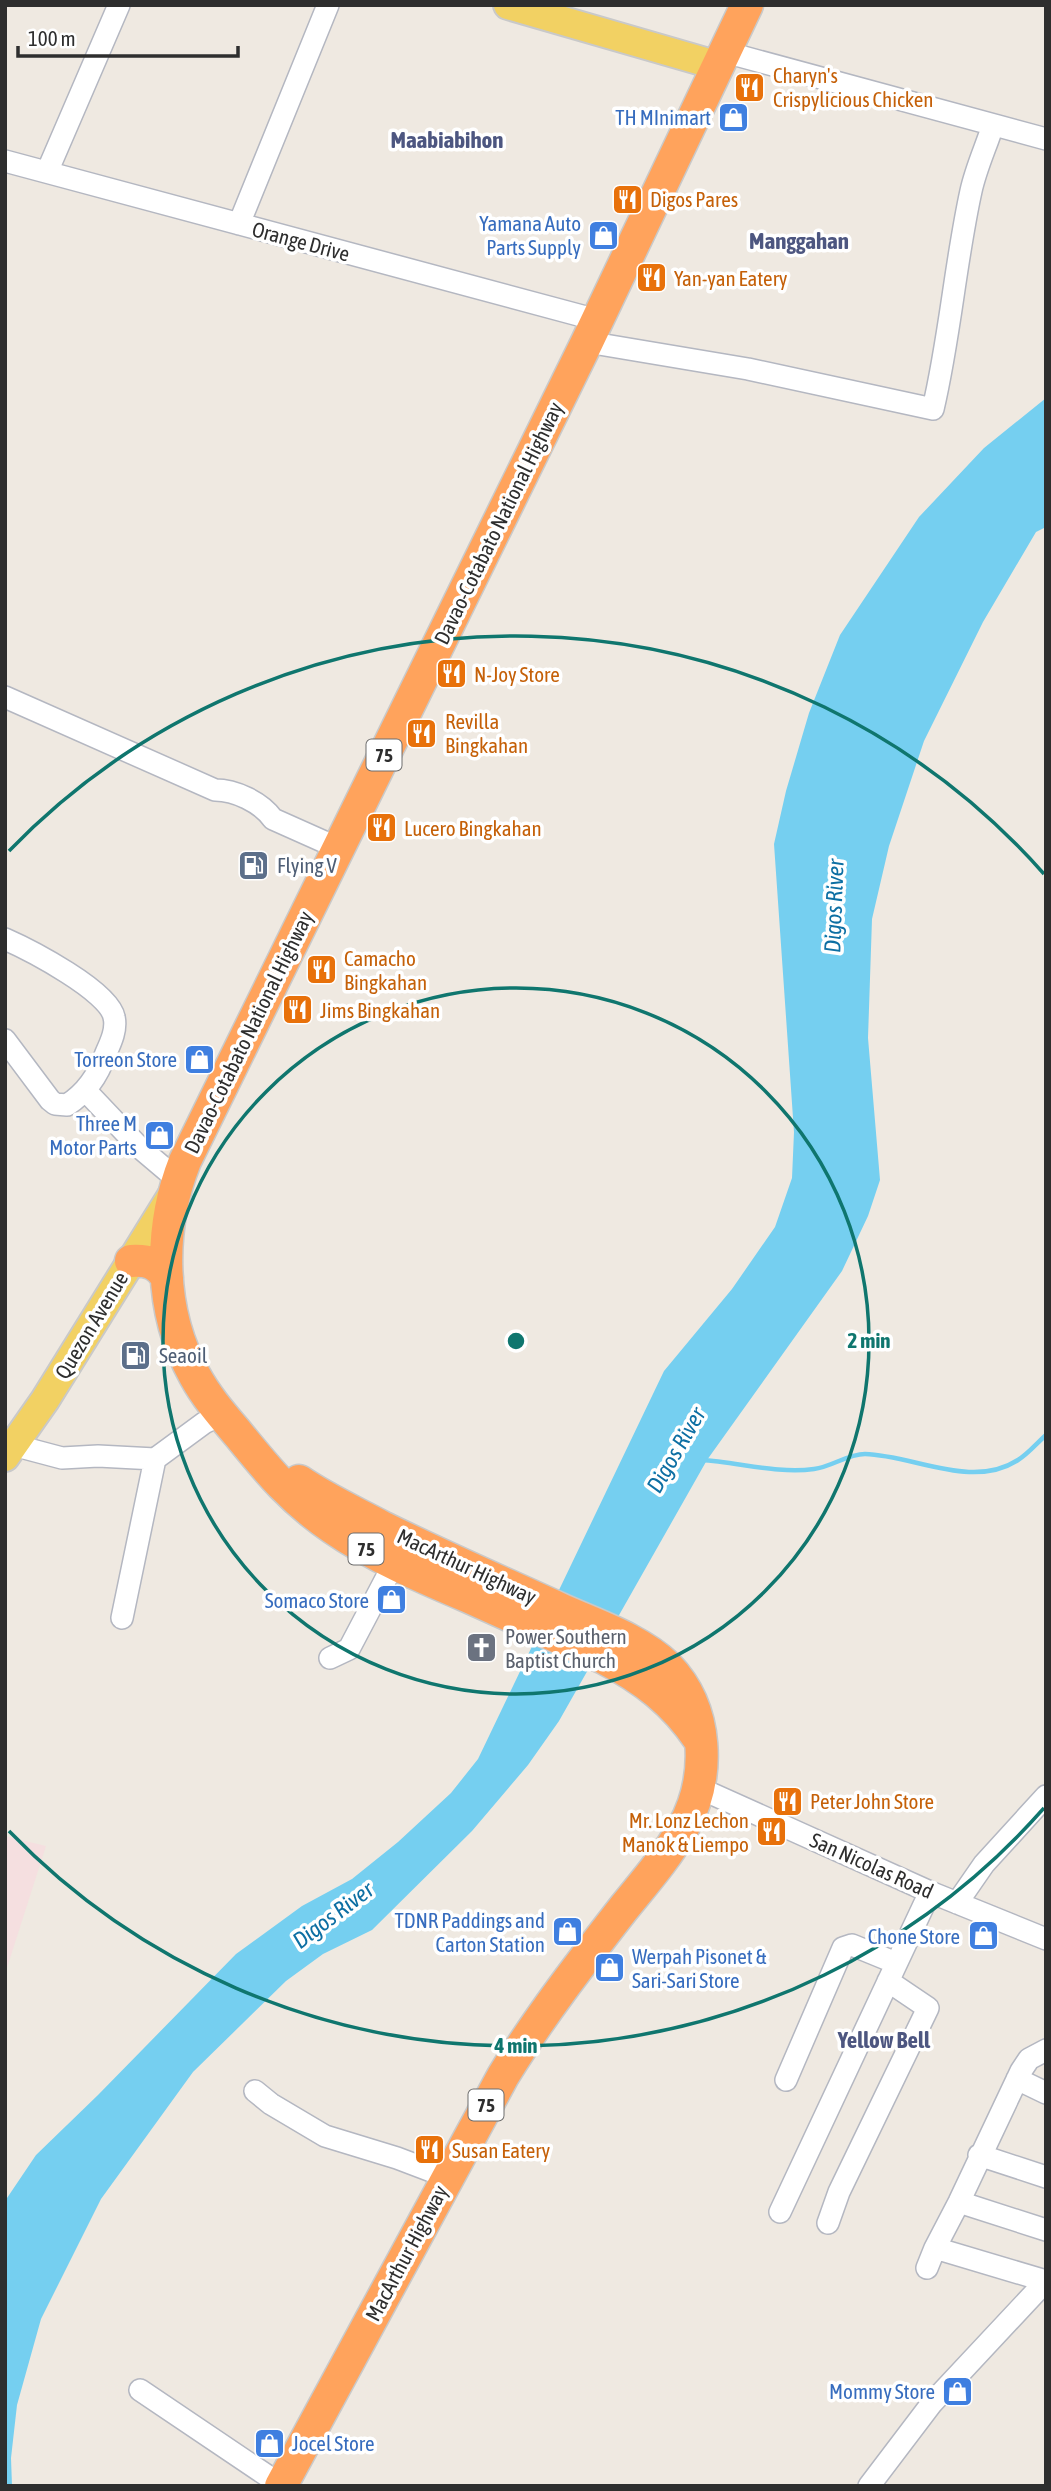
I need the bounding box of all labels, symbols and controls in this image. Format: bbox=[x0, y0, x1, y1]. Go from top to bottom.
scale bar bbox=[18, 14, 238, 58]
text: 100 m bbox=[28, 26, 76, 50]
place label: Charyn's Crispylicious Chicken bbox=[773, 63, 933, 111]
restaurant icon: Charyn's Crispylicious Chicken bbox=[733, 70, 767, 104]
shop icon: TH MInimart bbox=[717, 100, 751, 134]
place label: TH MInimart bbox=[615, 105, 711, 129]
district label: Maabiabihon bbox=[391, 127, 504, 153]
restaurant icon: Digos Pares bbox=[610, 182, 644, 216]
place label: Digos Pares bbox=[650, 187, 738, 211]
place label: Yamana Auto Parts Supply bbox=[479, 211, 581, 259]
street label: Orange Drive bbox=[250, 216, 352, 266]
shop icon: Yamana Auto Parts Supply bbox=[587, 218, 621, 252]
district label: Manggahan bbox=[749, 228, 849, 254]
restaurant icon: Yan-yan Eatery bbox=[634, 261, 668, 295]
place label: Yan-yan Eatery bbox=[674, 266, 788, 290]
street label: Davao-Cotabato National Highway bbox=[429, 398, 567, 648]
restaurant icon: N-Joy Store bbox=[434, 657, 468, 691]
place label: N-Joy Store bbox=[474, 662, 560, 686]
place label: Revilla Bingkahan bbox=[445, 709, 528, 757]
restaurant icon: Revilla Bingkahan bbox=[405, 716, 439, 750]
road number: 75 bbox=[366, 740, 402, 770]
restaurant icon: Lucero Bingkahan bbox=[364, 811, 398, 845]
place label: Lucero Bingkahan bbox=[404, 816, 542, 840]
fuel station icon: Flying V bbox=[237, 848, 271, 882]
place label: Flying V bbox=[277, 853, 337, 877]
water label: Digos River bbox=[819, 857, 849, 953]
street label: Davao-Cotabato National Highway bbox=[179, 907, 317, 1157]
place label: Camacho Bingkahan bbox=[344, 946, 427, 994]
restaurant icon: Camacho Bingkahan bbox=[304, 953, 338, 987]
restaurant icon: Jims Bingkahan bbox=[280, 993, 314, 1027]
place label: Jims Bingkahan bbox=[320, 998, 440, 1022]
shop icon: Torreon Store bbox=[183, 1042, 217, 1076]
place label: Torreon Store bbox=[74, 1047, 177, 1071]
place label: Three M Motor Parts bbox=[49, 1111, 137, 1159]
shop icon: Three M Motor Parts bbox=[143, 1118, 177, 1152]
street label: Quezon Avenue bbox=[50, 1267, 132, 1383]
text: 2 min bbox=[848, 1328, 890, 1352]
centre of rings bbox=[504, 1329, 528, 1353]
fuel station icon: Seaoil bbox=[119, 1338, 153, 1372]
place label: Seaoil bbox=[159, 1343, 208, 1367]
water label: Digos River bbox=[641, 1402, 711, 1497]
street label: MacArthur Highway bbox=[394, 1523, 540, 1609]
road number: 75 bbox=[348, 1534, 384, 1564]
shop icon: Somaco Store bbox=[375, 1583, 409, 1617]
place label: Somaco Store bbox=[265, 1588, 369, 1612]
place label: Power Southern Baptist Church bbox=[505, 1624, 627, 1672]
church icon: Power Southern Baptist Church bbox=[465, 1631, 499, 1665]
restaurant icon: Peter John Store bbox=[770, 1784, 804, 1818]
place label: Peter John Store bbox=[810, 1789, 934, 1813]
place label: Mr. Lonz Lechon Manok & Liempo bbox=[622, 1808, 749, 1856]
restaurant icon: Mr. Lonz Lechon Manok & Liempo bbox=[755, 1815, 789, 1849]
street label: San Nicolas Road bbox=[807, 1827, 937, 1903]
water label: Digos River bbox=[288, 1876, 379, 1954]
place label: TDNR Paddings and Carton Station bbox=[394, 1908, 545, 1956]
shop icon: TDNR Paddings and Carton Station bbox=[551, 1915, 585, 1949]
shop icon: Chone Store bbox=[966, 1919, 1000, 1953]
place label: Chone Store bbox=[868, 1924, 960, 1948]
place label: Werpah Pisonet & Sari-Sari Store bbox=[632, 1944, 767, 1992]
shop icon: Werpah Pisonet & Sari-Sari Store bbox=[592, 1951, 626, 1985]
district label: Yellow Bell bbox=[837, 2027, 931, 2053]
text: 4 min bbox=[494, 2033, 537, 2057]
road number: 75 bbox=[468, 2090, 504, 2120]
restaurant icon: Susan Eatery bbox=[412, 2133, 446, 2167]
place label: Susan Eatery bbox=[452, 2138, 550, 2162]
street label: MacArthur Highway bbox=[360, 2181, 452, 2325]
shop icon: Mommy Store bbox=[941, 2374, 975, 2408]
place label: Mommy Store bbox=[829, 2379, 935, 2403]
shop icon: Jocel Store bbox=[252, 2426, 286, 2460]
place label: Jocel Store bbox=[292, 2431, 375, 2455]

